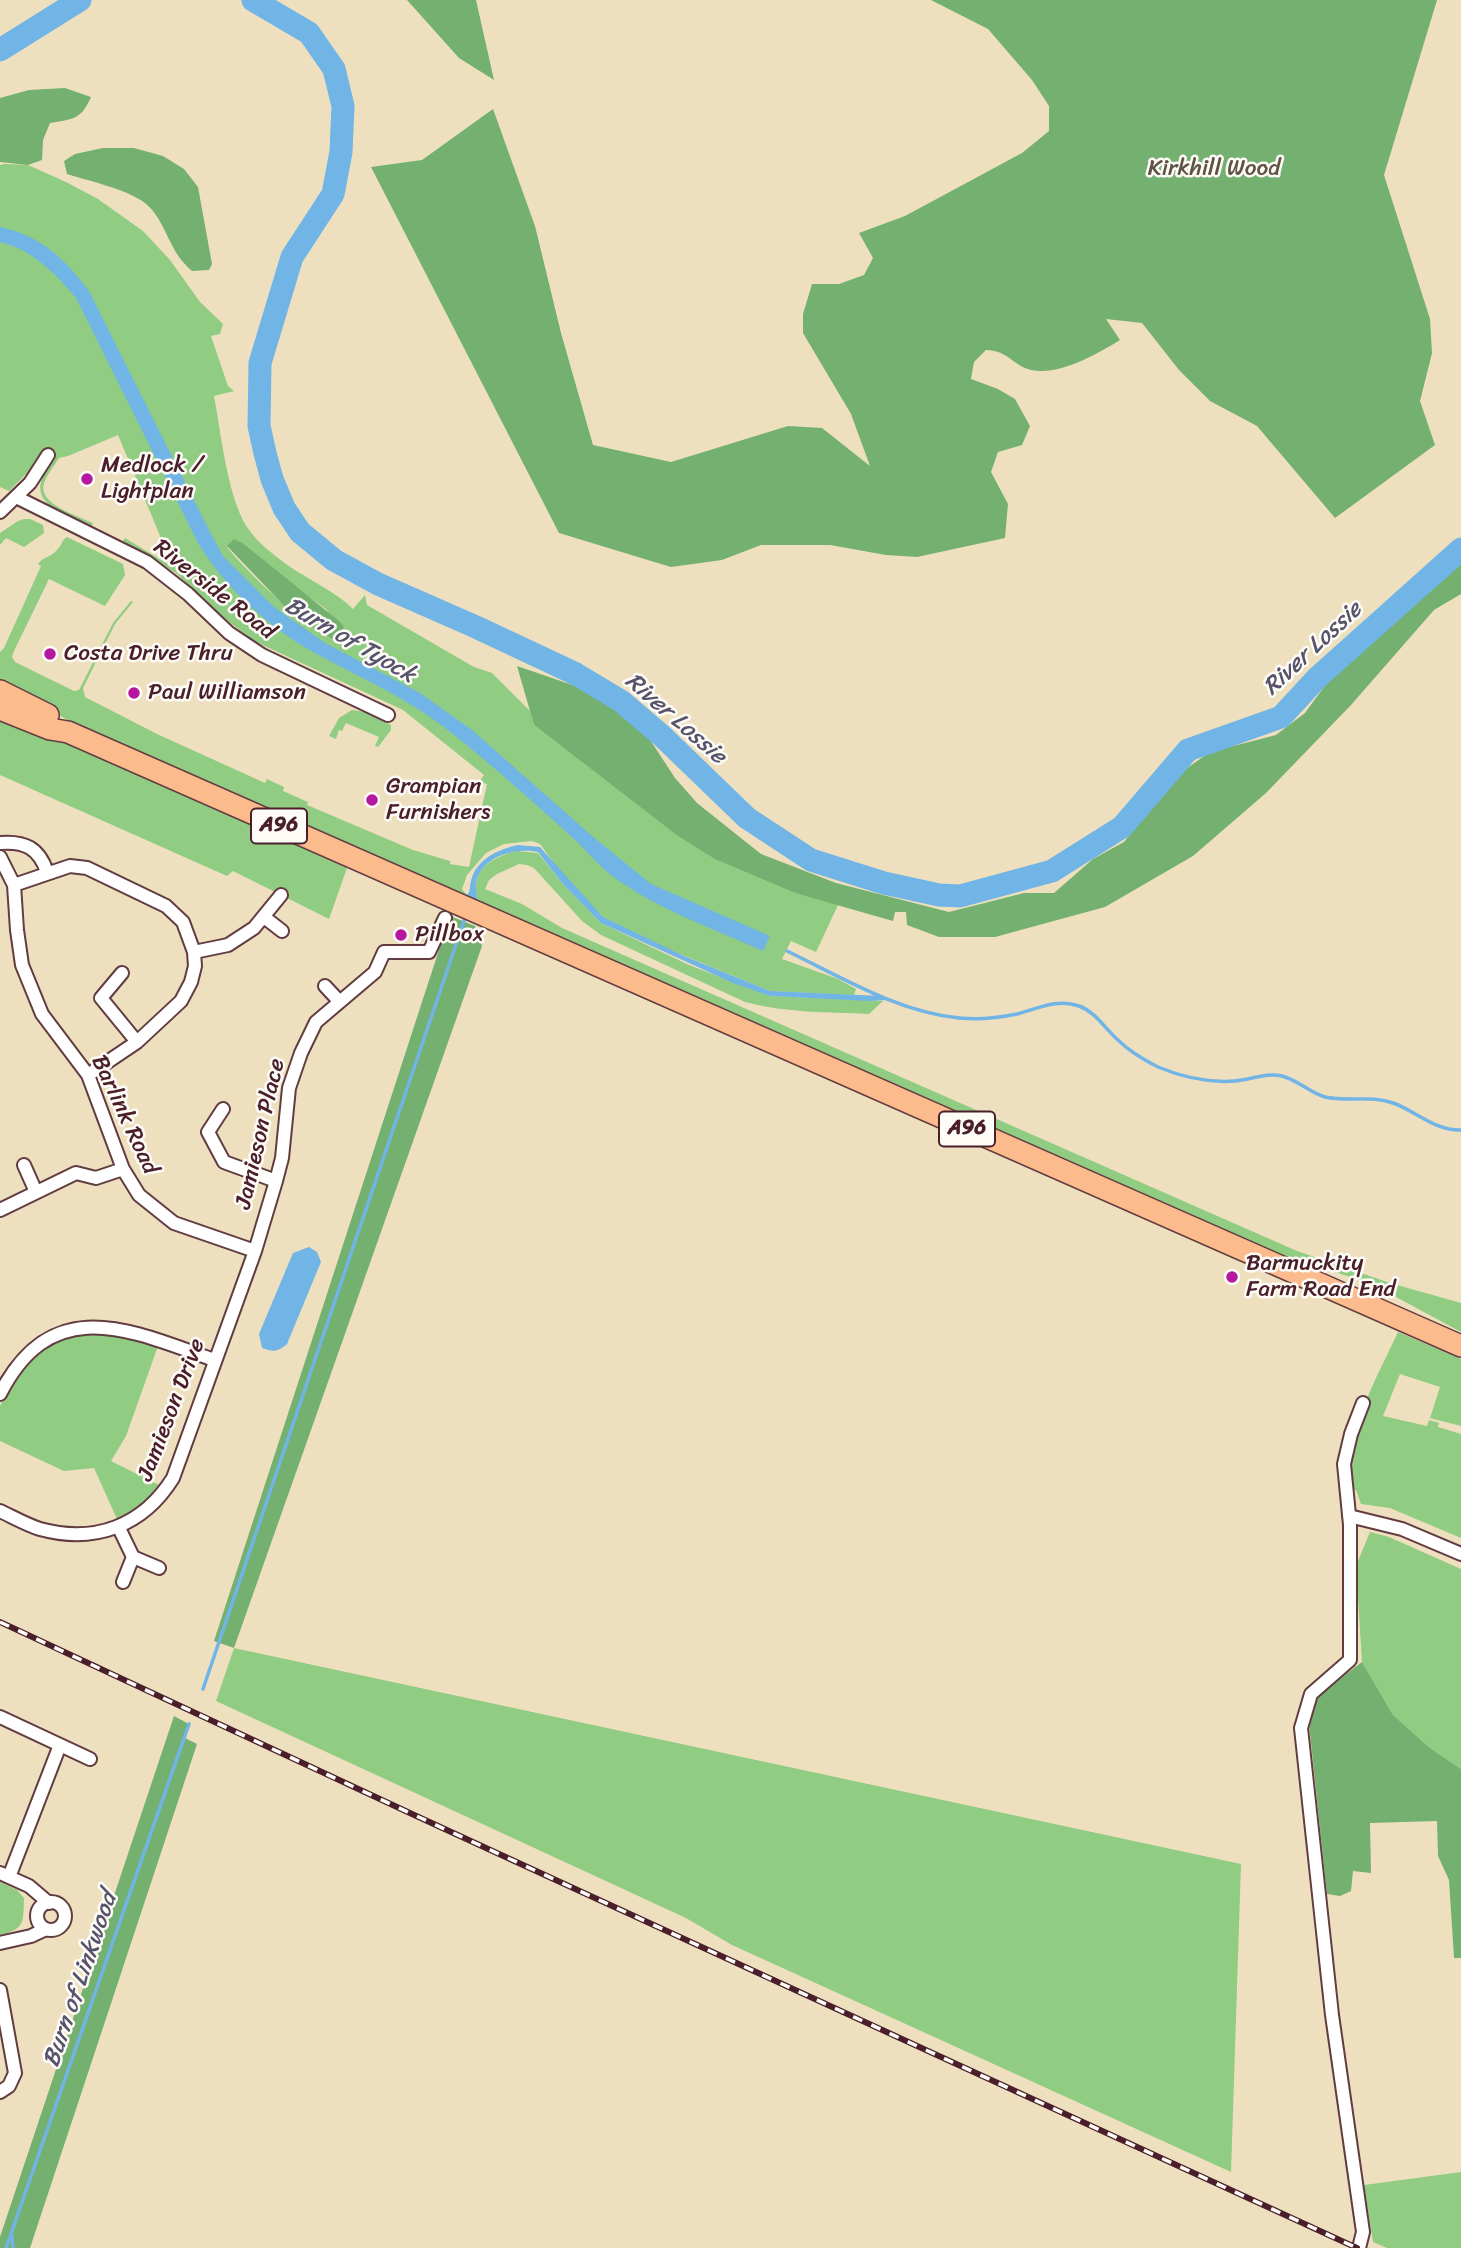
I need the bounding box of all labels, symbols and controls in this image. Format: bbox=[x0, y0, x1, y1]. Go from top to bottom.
park label: Kirkhill Wood bbox=[1148, 155, 1280, 183]
place label: Medlock / Lightplan bbox=[101, 452, 203, 506]
marker: Medlock / Lightplan bbox=[79, 471, 95, 487]
street label: Riverside Road bbox=[147, 534, 281, 646]
water label: Burn of Tyock bbox=[279, 592, 421, 690]
water label: River Lossie bbox=[1258, 596, 1368, 702]
place label: Costa Drive Thru bbox=[64, 640, 233, 668]
marker: Costa Drive Thru bbox=[42, 646, 58, 662]
water label: River Lossie bbox=[619, 667, 731, 771]
place label: Paul Williamson bbox=[148, 679, 306, 707]
marker: Paul Williamson bbox=[126, 685, 142, 701]
place label: Grampian Furnishers bbox=[386, 773, 490, 827]
marker: Grampian Furnishers bbox=[364, 792, 380, 808]
road number: A96 bbox=[251, 808, 307, 844]
place label: Pillbox bbox=[415, 921, 484, 949]
marker: Pillbox bbox=[393, 927, 409, 943]
street label: Barlink Road bbox=[84, 1051, 164, 1179]
street label: Jamieson Place bbox=[230, 1056, 292, 1212]
road number: A96 bbox=[939, 1112, 995, 1146]
place label: Barmuckity Farm Road End bbox=[1246, 1250, 1396, 1304]
marker: Barmuckity Farm Road End bbox=[1224, 1269, 1240, 1285]
street label: Jamieson Drive bbox=[132, 1335, 212, 1485]
water label: Burn of Linkwood bbox=[38, 1889, 124, 2071]

